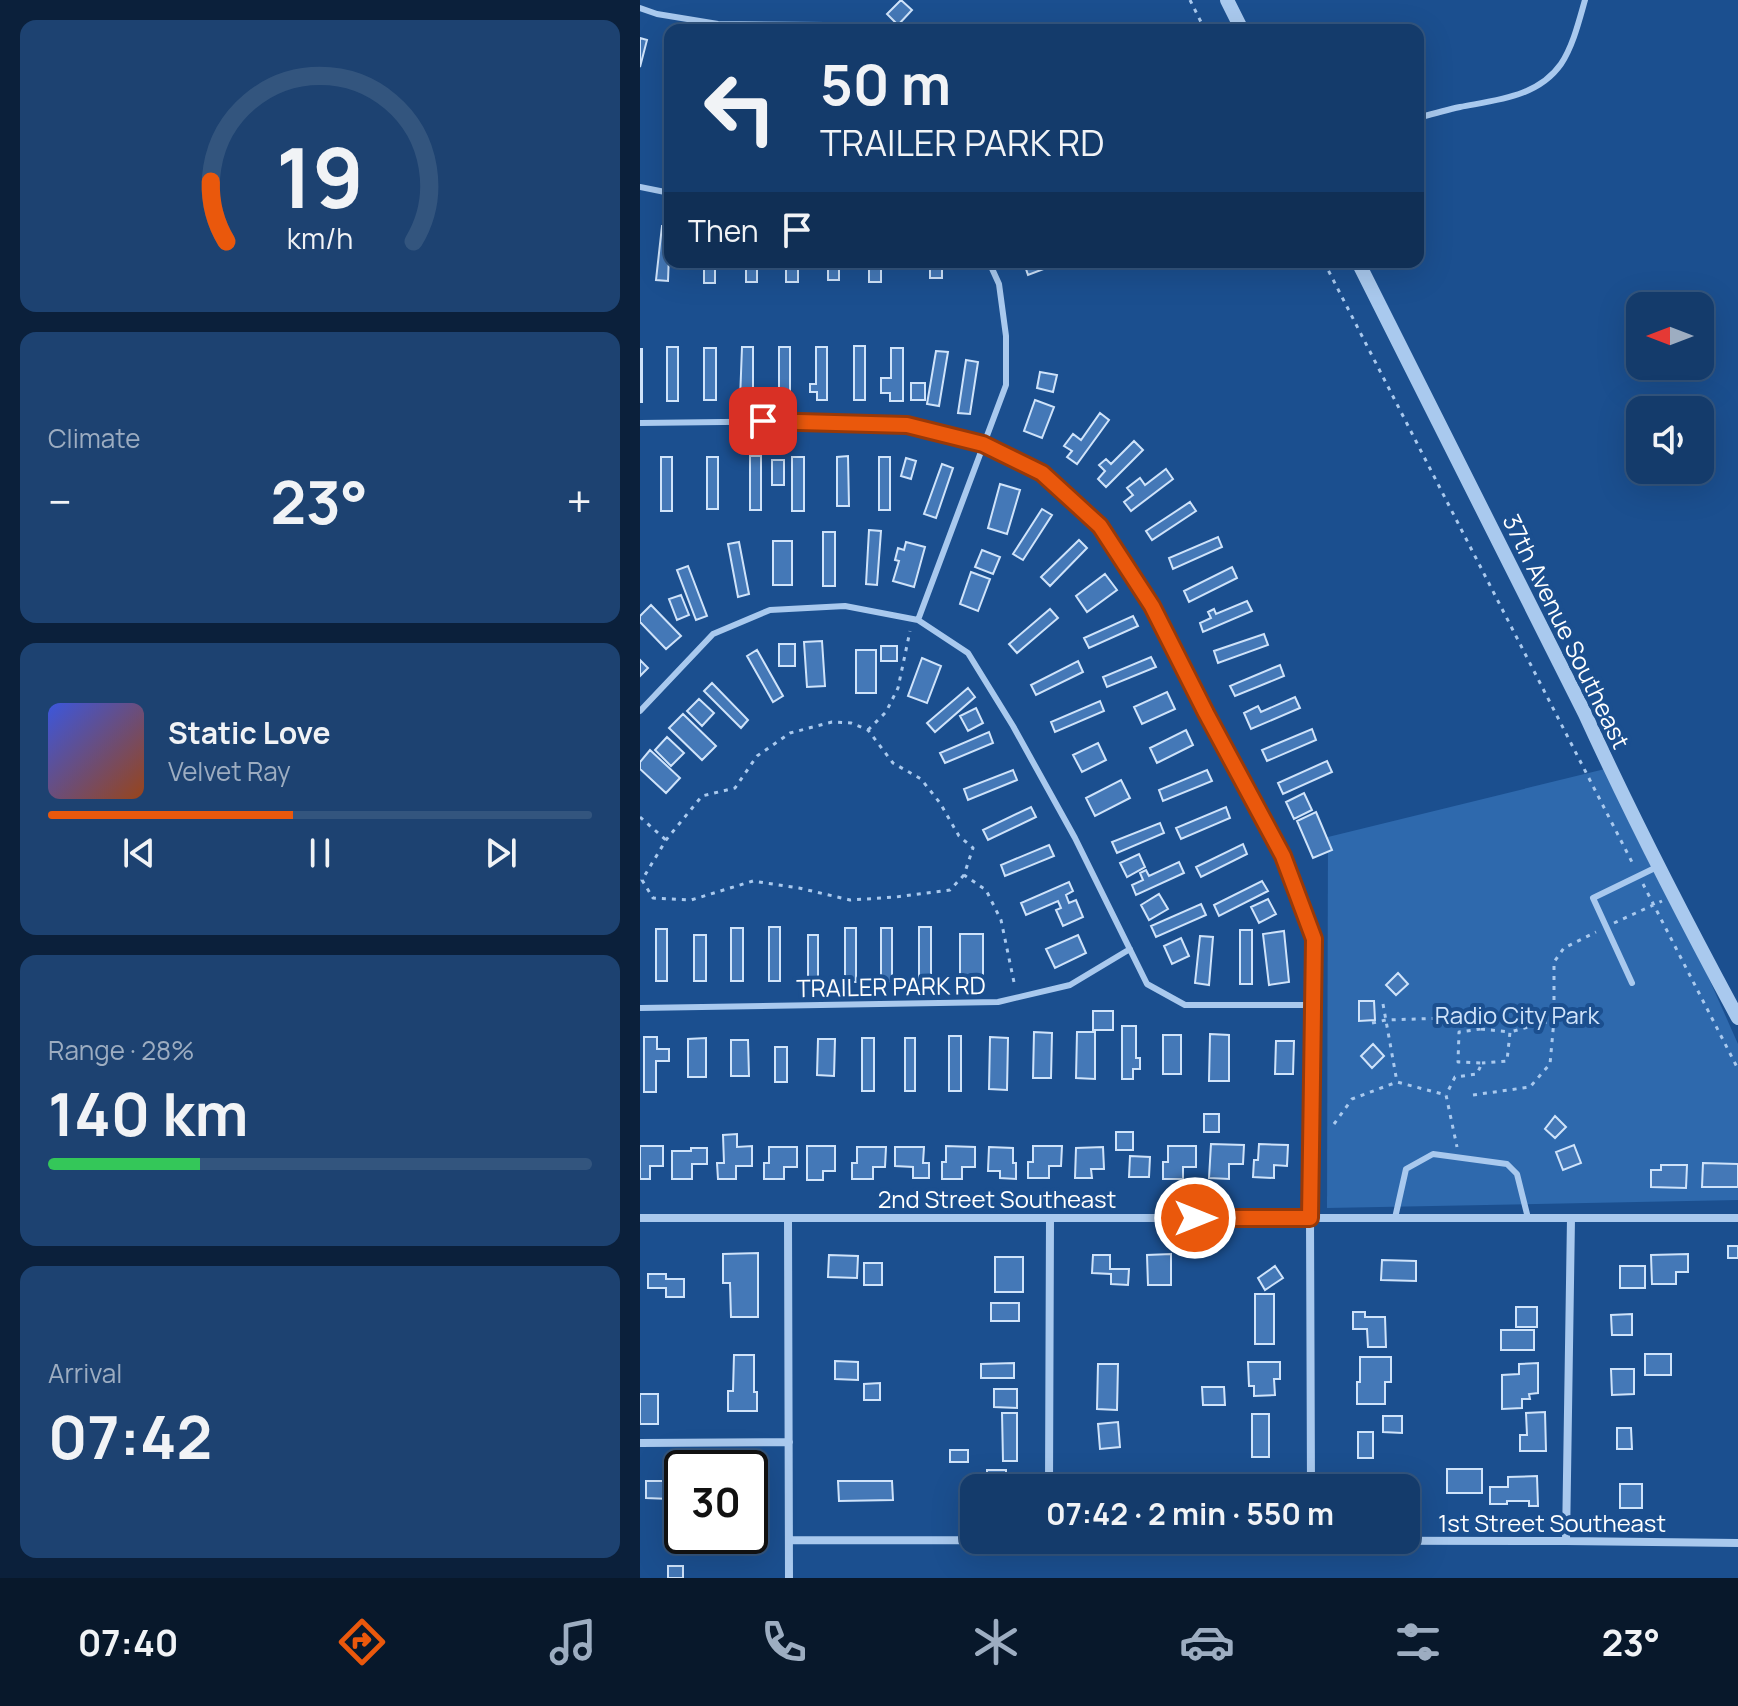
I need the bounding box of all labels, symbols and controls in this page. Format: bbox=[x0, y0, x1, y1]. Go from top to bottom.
text: 50 m bbox=[820, 45, 951, 122]
icon: left bbox=[688, 56, 792, 160]
text: 19 bbox=[276, 118, 364, 232]
text: TRAILER PARK RD bbox=[820, 118, 1104, 167]
icon: arrive bbox=[775, 208, 819, 252]
text: Then bbox=[688, 210, 759, 251]
text: km/h bbox=[287, 219, 353, 258]
north arrow bbox=[1626, 292, 1714, 380]
map controls bbox=[1626, 292, 1714, 484]
pin bbox=[729, 387, 797, 455]
button: sound bbox=[1626, 396, 1714, 484]
icon: arrive bbox=[741, 399, 785, 443]
text: Climate bbox=[48, 420, 140, 456]
text: 23° bbox=[270, 460, 368, 542]
text: − bbox=[48, 471, 72, 531]
text: + bbox=[567, 471, 592, 531]
street label: 37th Avenue Southeast bbox=[1496, 508, 1638, 754]
text: Static Love bbox=[168, 712, 331, 753]
text: Velvet Ray bbox=[168, 753, 291, 789]
icon: previous bbox=[117, 831, 161, 875]
icon: pause bbox=[298, 831, 342, 875]
icon: next bbox=[479, 831, 523, 875]
street label: TRAILER PARK RD bbox=[796, 968, 986, 1004]
park label: Radio City Park bbox=[1435, 998, 1600, 1031]
text: Range · 28% bbox=[48, 1032, 195, 1068]
text: 140 km bbox=[48, 1072, 249, 1154]
position arrow bbox=[1153, 1176, 1237, 1260]
street label: 2nd Street Southeast bbox=[878, 1182, 1116, 1215]
text: Arrival bbox=[48, 1355, 122, 1391]
text: 07:42 bbox=[48, 1395, 212, 1477]
speed limit sign: 30 bbox=[664, 1450, 768, 1554]
text: 07:42 · 2 min · 550 m bbox=[1046, 1493, 1334, 1534]
street label: 1st Street Southeast bbox=[1438, 1506, 1666, 1539]
icon: directions bbox=[334, 1614, 390, 1670]
icon: music bbox=[545, 1614, 601, 1670]
icon: phone bbox=[756, 1614, 812, 1670]
icon: climate bbox=[968, 1614, 1024, 1670]
icon: car bbox=[1179, 1614, 1235, 1670]
icon: filters bbox=[1390, 1614, 1446, 1670]
text: 07:40 bbox=[78, 1618, 178, 1667]
text: 23° bbox=[1602, 1618, 1660, 1667]

